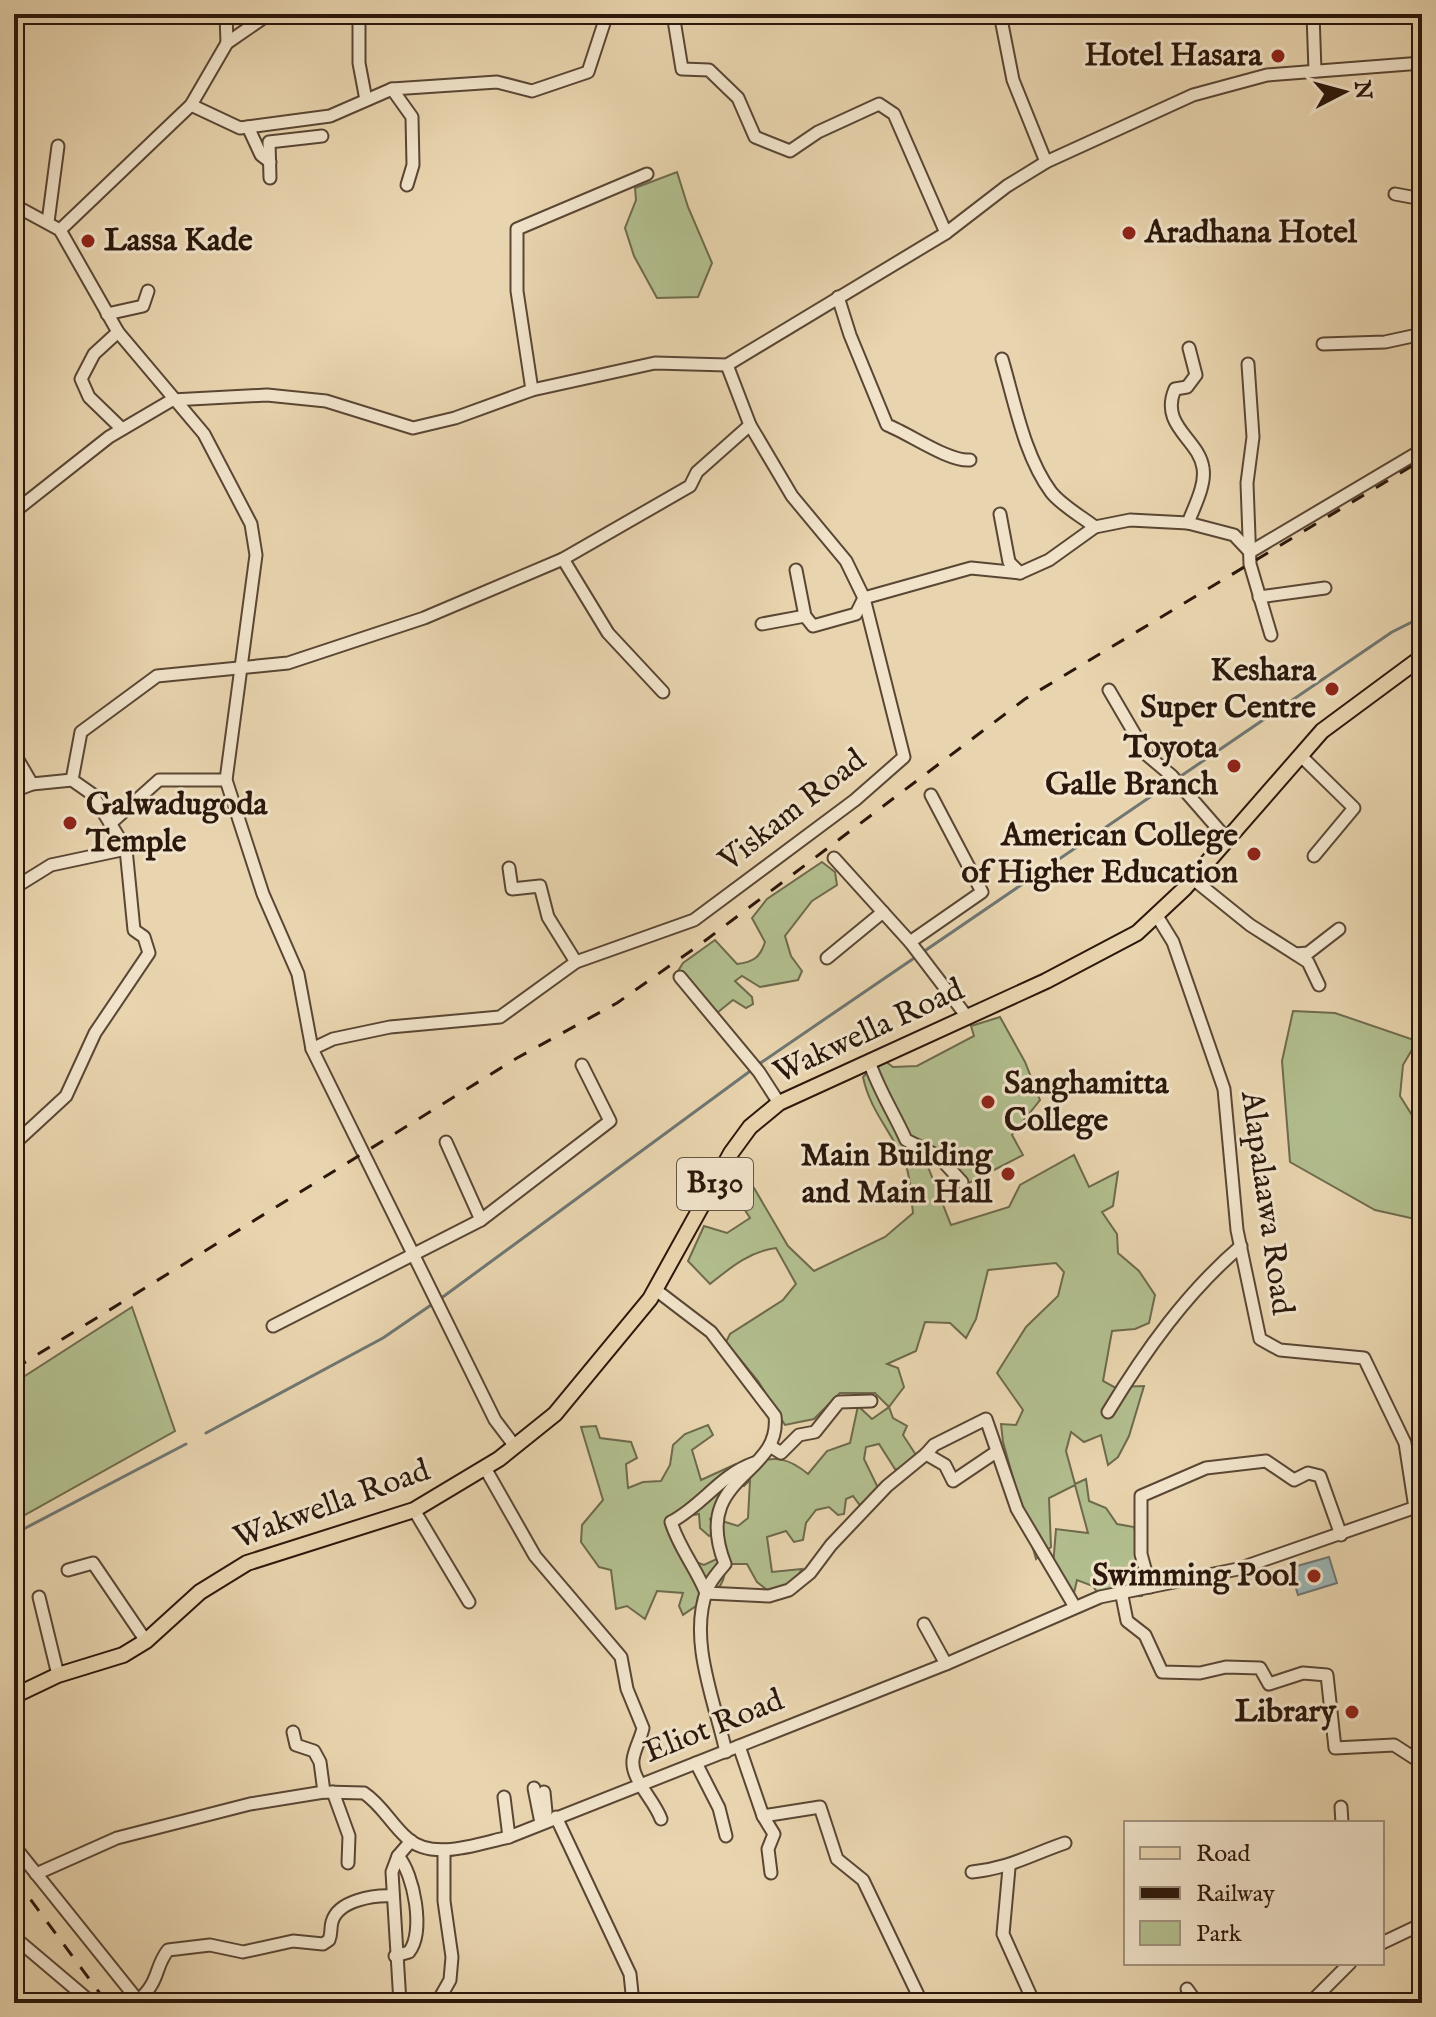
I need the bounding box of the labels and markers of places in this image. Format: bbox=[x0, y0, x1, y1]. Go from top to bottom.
place label: Hotel Hasara bbox=[1084, 36, 1263, 77]
marker: Hotel Hasara bbox=[1269, 47, 1287, 65]
place label: Aradhana Hotel bbox=[1143, 213, 1358, 254]
place label: Lassa Kade bbox=[104, 221, 253, 262]
marker: Aradhana Hotel bbox=[1120, 224, 1138, 242]
marker: Lassa Kade bbox=[79, 232, 97, 250]
place label: Keshara Super Centre bbox=[1140, 651, 1317, 729]
marker: Keshara Super Centre bbox=[1323, 680, 1341, 698]
place label: Toyota Galle Branch bbox=[1045, 728, 1219, 806]
marker: Toyota Galle Branch bbox=[1225, 757, 1243, 775]
place label: Galwadugoda Temple bbox=[85, 785, 268, 863]
marker: Galwadugoda Temple bbox=[61, 814, 79, 832]
place label: American College of Higher Education bbox=[962, 816, 1238, 894]
marker: American College of Higher Education bbox=[1245, 845, 1263, 863]
place label: Sanghamitta College bbox=[1004, 1064, 1170, 1142]
marker: Sanghamitta College bbox=[979, 1093, 997, 1111]
place label: Main Building and Main Hall bbox=[800, 1136, 994, 1214]
marker: Main Building and Main Hall bbox=[999, 1165, 1017, 1183]
place label: Swimming Pool bbox=[1092, 1556, 1299, 1597]
marker: Swimming Pool bbox=[1305, 1567, 1323, 1585]
place label: Library bbox=[1235, 1692, 1337, 1733]
marker: Library bbox=[1343, 1703, 1361, 1721]

